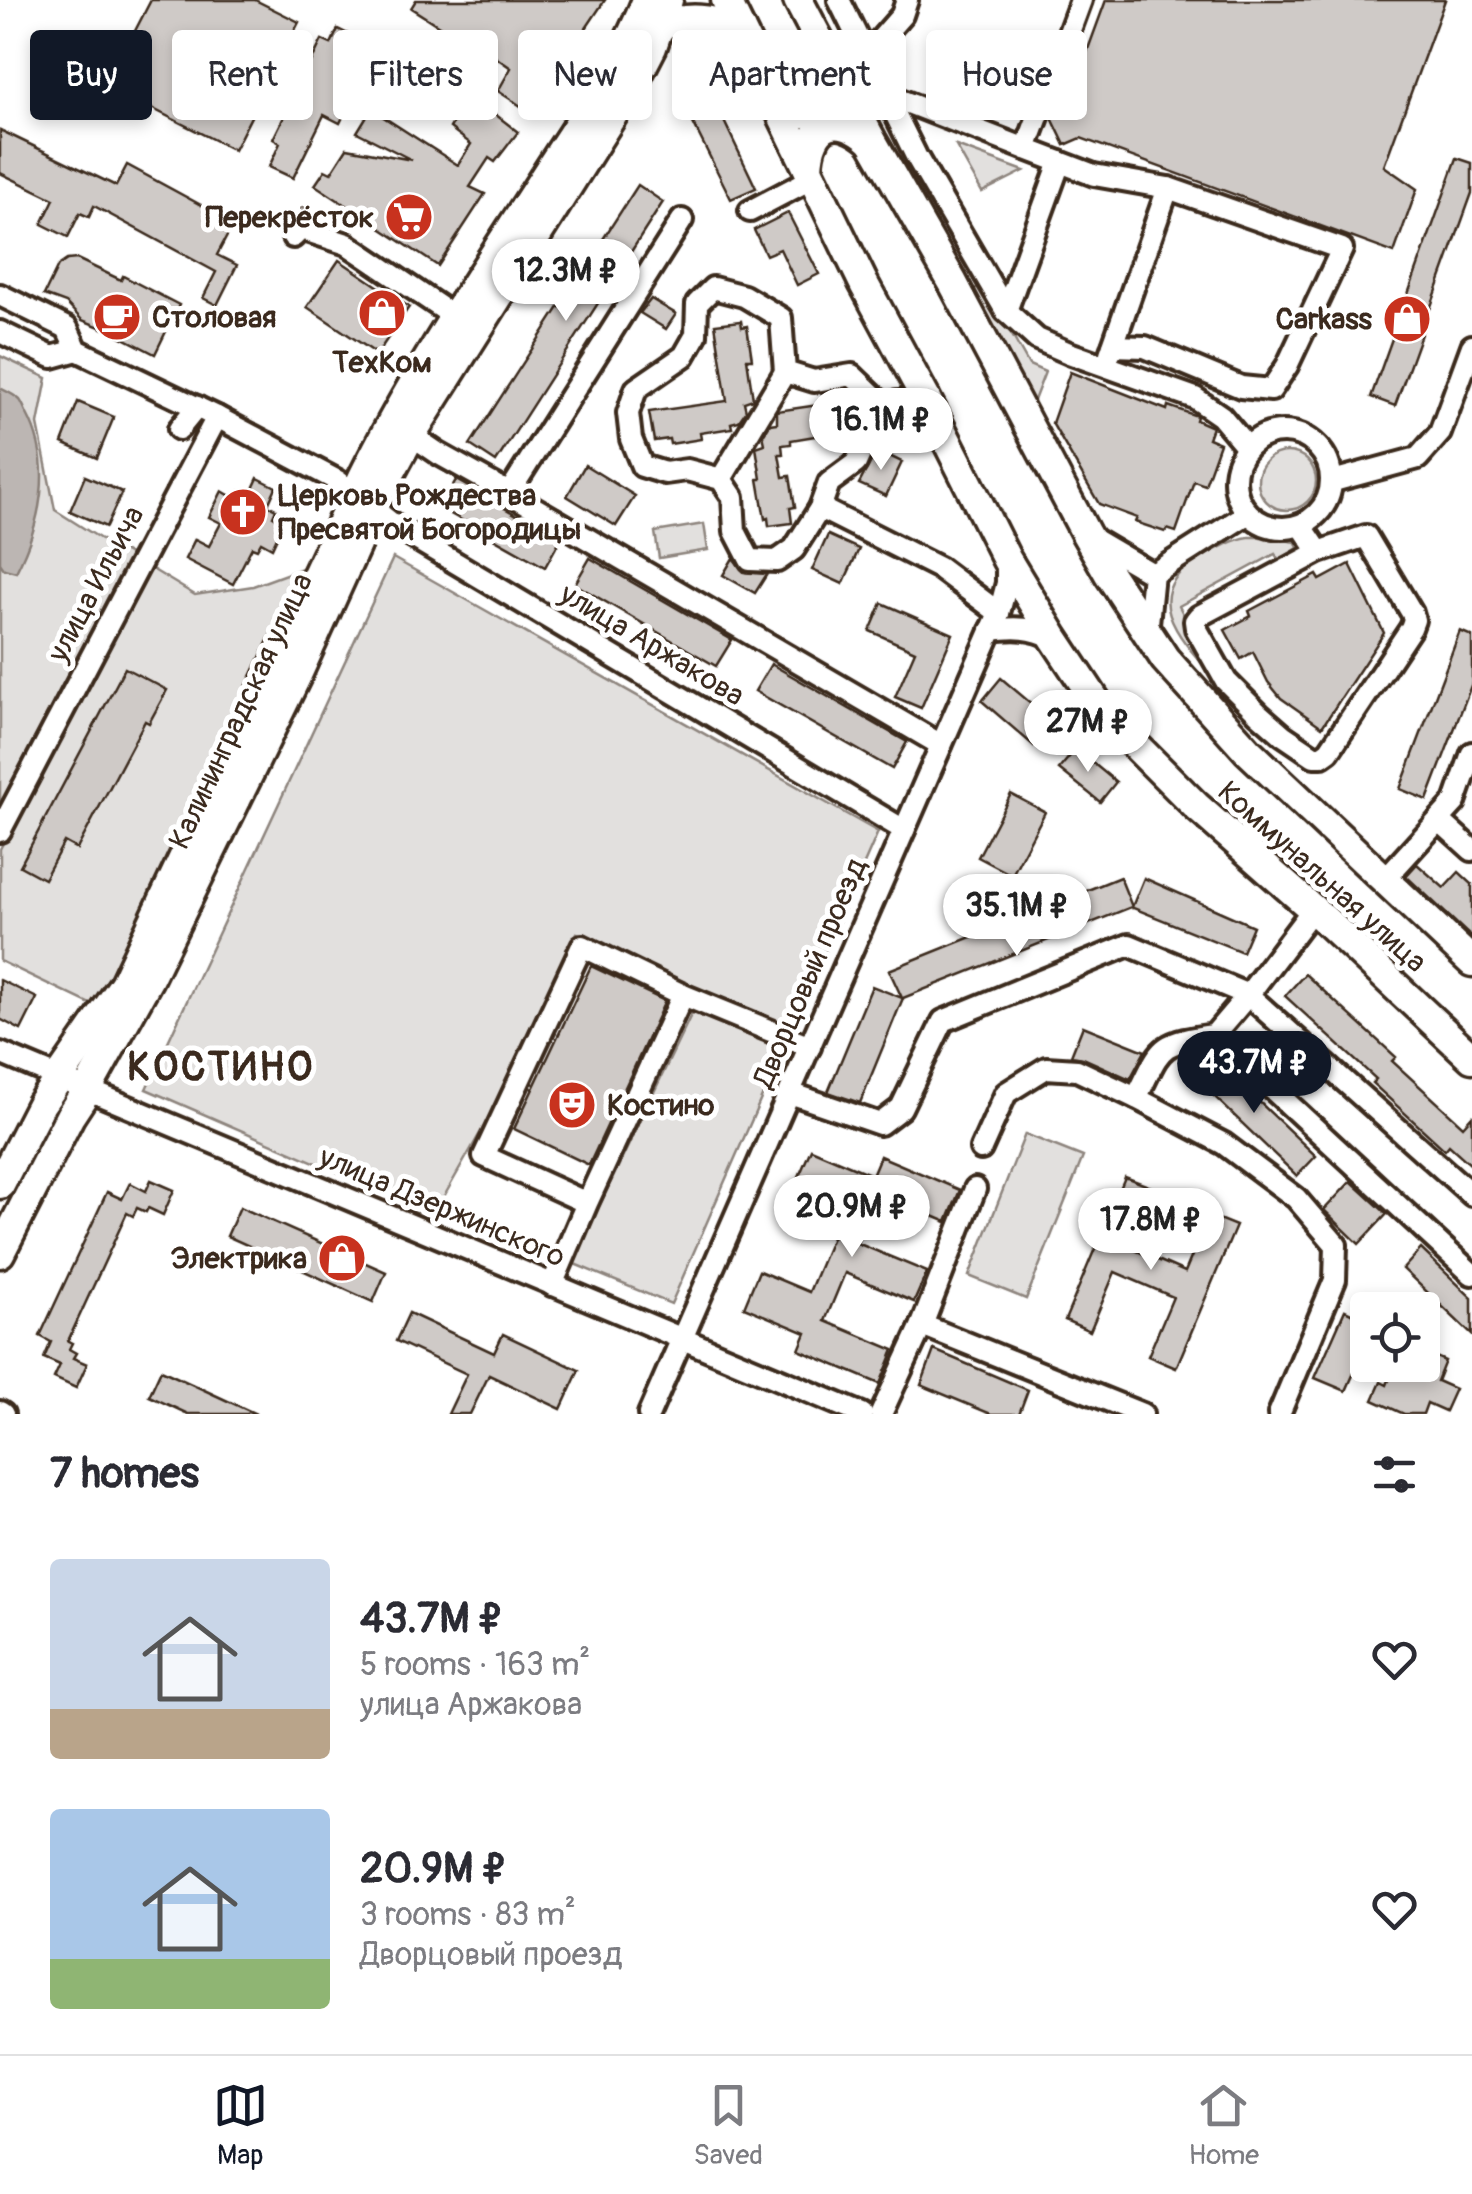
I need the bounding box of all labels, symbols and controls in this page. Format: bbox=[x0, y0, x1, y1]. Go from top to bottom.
chip: Buy bbox=[30, 30, 152, 120]
chip: Rent bbox=[172, 30, 313, 120]
chip: Filters bbox=[333, 30, 498, 120]
chip: New bbox=[518, 30, 652, 120]
chip: Apartment bbox=[672, 30, 906, 120]
chip: House bbox=[926, 30, 1087, 120]
supermarket icon: Перекрёсток bbox=[383, 191, 435, 243]
place label: Перекрёсток bbox=[205, 199, 374, 236]
pin: 12.3M ₽ bbox=[474, 239, 658, 324]
text: 12.3M ₽ bbox=[514, 251, 618, 291]
shop icon: ТехКом bbox=[356, 287, 408, 339]
cafe icon: Столовая bbox=[91, 291, 143, 343]
shop icon: Carkass bbox=[1381, 293, 1433, 345]
place label: Столовая bbox=[152, 299, 276, 336]
place label: Carkass bbox=[1276, 301, 1373, 338]
place label: ТехКом bbox=[331, 344, 432, 381]
pin: 16.1M ₽ bbox=[789, 388, 973, 473]
text: 16.1M ₽ bbox=[831, 400, 931, 440]
place label: Церковь Рождества Пресвятой Богородицы bbox=[278, 477, 581, 548]
church icon: Церковь Рождества Пресвятой Богородицы bbox=[217, 486, 269, 538]
street label: улица Ильича bbox=[39, 500, 153, 669]
street label: Калининградская улица bbox=[161, 567, 321, 855]
street label: улица Аржакова bbox=[552, 575, 751, 714]
pin: 27M ₽ bbox=[1018, 690, 1158, 775]
text: 27M ₽ bbox=[1046, 702, 1130, 742]
street label: Коммунальная улица bbox=[1210, 773, 1434, 981]
street label: Дворцовый проезд bbox=[745, 853, 875, 1094]
pin: 35.1M ₽ bbox=[925, 874, 1109, 959]
text: 35.1M ₽ bbox=[965, 886, 1069, 926]
pin: 43.7M ₽ bbox=[1162, 1031, 1346, 1116]
district label: КОСТИНО bbox=[127, 1043, 315, 1092]
text: 43.7M ₽ bbox=[1199, 1043, 1309, 1083]
theatre icon: Костино bbox=[546, 1079, 598, 1131]
place label: Костино bbox=[607, 1087, 714, 1124]
street label: улица Дзержинского bbox=[313, 1138, 570, 1275]
pin: 20.9M ₽ bbox=[760, 1175, 944, 1260]
text: 20.9M ₽ bbox=[796, 1187, 908, 1227]
pin: 17.8M ₽ bbox=[1059, 1188, 1243, 1273]
text: 17.8M ₽ bbox=[1100, 1200, 1202, 1240]
shop icon: Электрика bbox=[316, 1232, 368, 1284]
place label: Электрика bbox=[171, 1240, 307, 1277]
map controls bbox=[1350, 1292, 1440, 1382]
button: locate bbox=[1350, 1292, 1440, 1382]
icon: filters bbox=[1367, 1447, 1422, 1502]
text: 7 homes bbox=[50, 1448, 199, 1500]
text: 43.7M ₽ bbox=[360, 1593, 504, 1645]
icon: home bbox=[130, 1599, 250, 1719]
icon: heart bbox=[1367, 1632, 1422, 1687]
text: 5 rooms · 163 m² bbox=[360, 1645, 590, 1685]
text: улица Аржакова bbox=[360, 1685, 582, 1725]
text: 20.9M ₽ bbox=[360, 1843, 508, 1895]
icon: home bbox=[130, 1849, 250, 1969]
icon: heart bbox=[1367, 1882, 1422, 1937]
text: 3 rooms · 83 m² bbox=[360, 1895, 576, 1935]
text: Дворцовый проезд bbox=[360, 1935, 622, 1975]
tab: Map bbox=[213, 2078, 268, 2173]
tab: Saved bbox=[693, 2078, 763, 2173]
tab: Home bbox=[1189, 2078, 1259, 2173]

